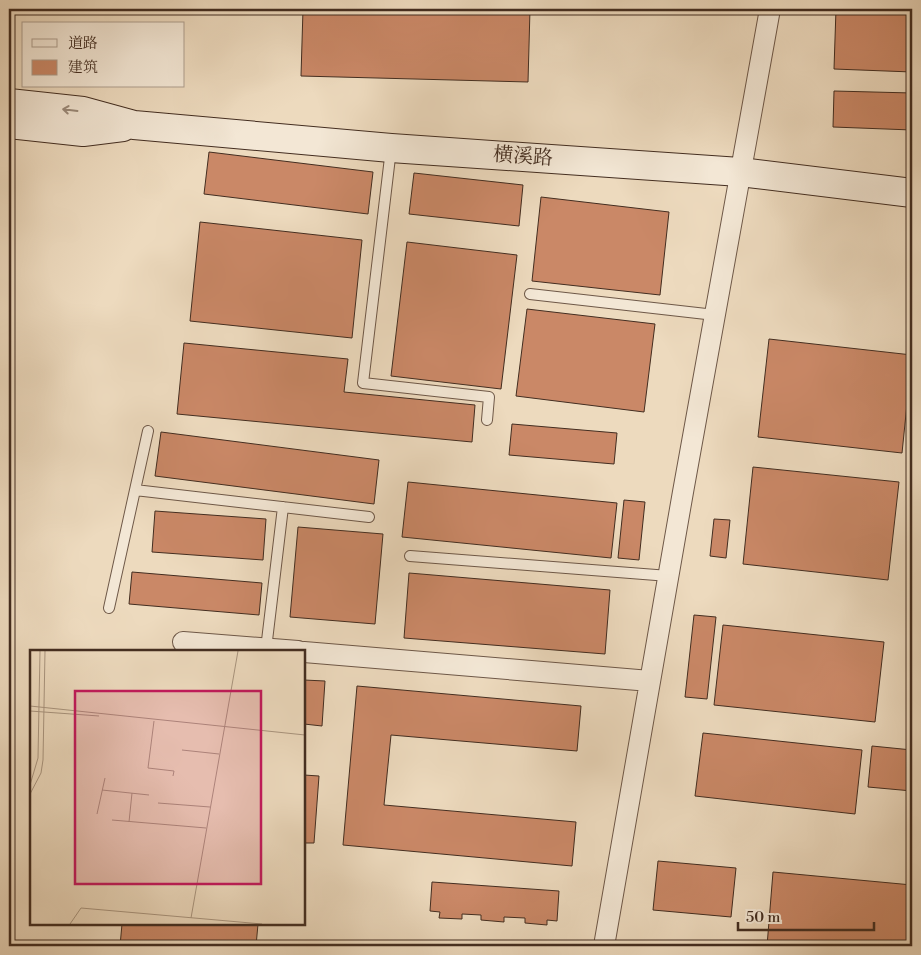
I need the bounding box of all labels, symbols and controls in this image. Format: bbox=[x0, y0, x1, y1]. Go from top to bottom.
legend bbox=[22, 22, 185, 88]
text: 道路 bbox=[68, 34, 98, 53]
text: 建筑 bbox=[68, 58, 98, 77]
one-way arrow bbox=[62, 105, 78, 115]
street label: 横溪路 bbox=[492, 142, 554, 172]
inset map bbox=[30, 650, 305, 925]
scale bar bbox=[738, 900, 875, 932]
text: 50 m bbox=[746, 908, 780, 927]

